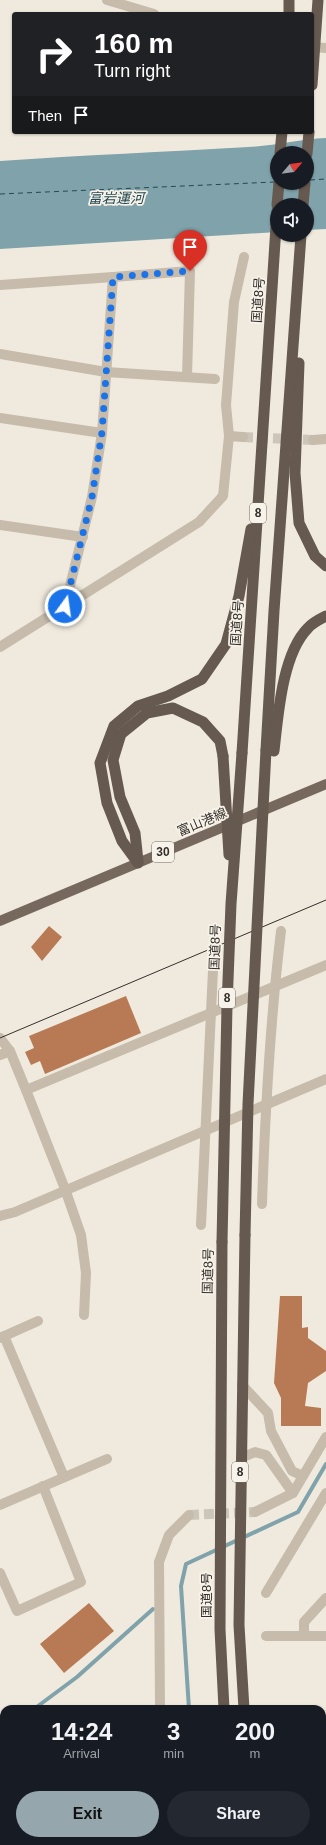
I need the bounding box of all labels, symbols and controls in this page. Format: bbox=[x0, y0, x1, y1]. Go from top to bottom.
icon: right bbox=[28, 28, 80, 80]
text: 160 m bbox=[94, 28, 173, 59]
text: Turn right bbox=[94, 61, 170, 81]
icon: arrive bbox=[70, 104, 92, 126]
text: Then bbox=[28, 107, 62, 124]
north arrow bbox=[270, 146, 314, 190]
map controls bbox=[270, 146, 314, 242]
water label: 富岩運河 bbox=[88, 190, 147, 206]
button: sound bbox=[270, 198, 314, 242]
pin bbox=[173, 230, 207, 271]
icon: arrive bbox=[179, 236, 201, 258]
street label: 国道8号 bbox=[249, 276, 267, 324]
road number: 8 bbox=[250, 503, 266, 523]
position arrow bbox=[44, 585, 86, 627]
street label: 国道8号 bbox=[228, 599, 246, 647]
street label: 富山港線 bbox=[175, 805, 229, 839]
road number: 30 bbox=[152, 842, 174, 862]
street label: 国道8号 bbox=[207, 924, 223, 970]
road number: 8 bbox=[219, 988, 235, 1008]
street label: 国道8号 bbox=[200, 1248, 216, 1294]
road number: 8 bbox=[232, 1462, 248, 1482]
street label: 国道8号 bbox=[199, 1572, 214, 1618]
text: 14:24 bbox=[51, 1718, 112, 1745]
text: 3 bbox=[167, 1718, 180, 1745]
text: 200 bbox=[235, 1718, 275, 1745]
text: Arrival bbox=[63, 1746, 100, 1761]
text: min bbox=[163, 1746, 184, 1761]
text: m bbox=[250, 1746, 260, 1761]
button: Exit bbox=[16, 1791, 159, 1837]
button: Share bbox=[167, 1791, 310, 1837]

